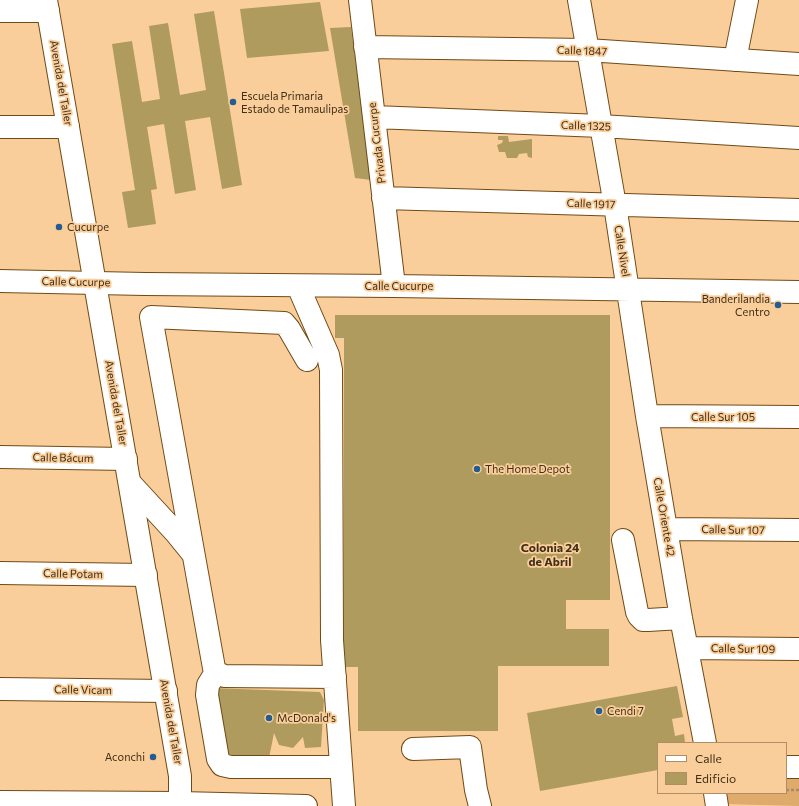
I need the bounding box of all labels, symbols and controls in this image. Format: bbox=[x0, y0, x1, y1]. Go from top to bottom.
street label: Avenida del Taller bbox=[47, 39, 75, 127]
street label: Calle 1847 bbox=[557, 44, 607, 58]
place label: Escuela Primaria Estado de Tamaulipas bbox=[241, 89, 348, 115]
marker: Escuela Primaria Estado de Tamaulipas bbox=[228, 97, 238, 107]
street label: Privada Cucurpe bbox=[365, 102, 389, 184]
street label: Calle 1325 bbox=[561, 119, 611, 133]
street label: Calle 1917 bbox=[566, 197, 616, 211]
place label: Cucurpe bbox=[67, 220, 109, 234]
marker: Cucurpe bbox=[54, 222, 64, 232]
street label: Calle Nivel bbox=[611, 224, 633, 278]
street label: Calle Cucurpe bbox=[42, 275, 110, 289]
street label: Calle Cucurpe bbox=[365, 279, 433, 293]
place label: Banderilandia Centro bbox=[702, 292, 770, 318]
marker: Banderilandia Centro bbox=[773, 300, 783, 310]
street label: Avenida del Taller bbox=[102, 359, 130, 447]
street label: Calle Sur 105 bbox=[691, 410, 755, 424]
street label: Calle Bácum bbox=[33, 451, 93, 465]
place label: The Home Depot bbox=[485, 462, 570, 476]
marker: The Home Depot bbox=[472, 464, 482, 474]
street label: Calle Oriente 42 bbox=[651, 476, 677, 558]
street label: Calle Sur 107 bbox=[701, 523, 765, 537]
district label: Colonia 24 de Abril bbox=[521, 541, 579, 569]
street label: Calle Potam bbox=[43, 567, 103, 581]
street label: Calle Sur 109 bbox=[711, 642, 775, 656]
street label: Avenida del Taller bbox=[157, 678, 185, 766]
street label: Calle Vicam bbox=[54, 683, 112, 697]
place label: Cendi 7 bbox=[607, 704, 644, 718]
marker: Cendi 7 bbox=[594, 706, 604, 716]
place label: McDonald's bbox=[277, 711, 336, 725]
marker: McDonald's bbox=[264, 713, 274, 723]
legend bbox=[657, 742, 787, 794]
place label: Aconchi bbox=[105, 750, 145, 764]
text: Calle bbox=[695, 751, 722, 765]
marker: Aconchi bbox=[148, 752, 158, 762]
text: Edificio bbox=[695, 771, 736, 785]

